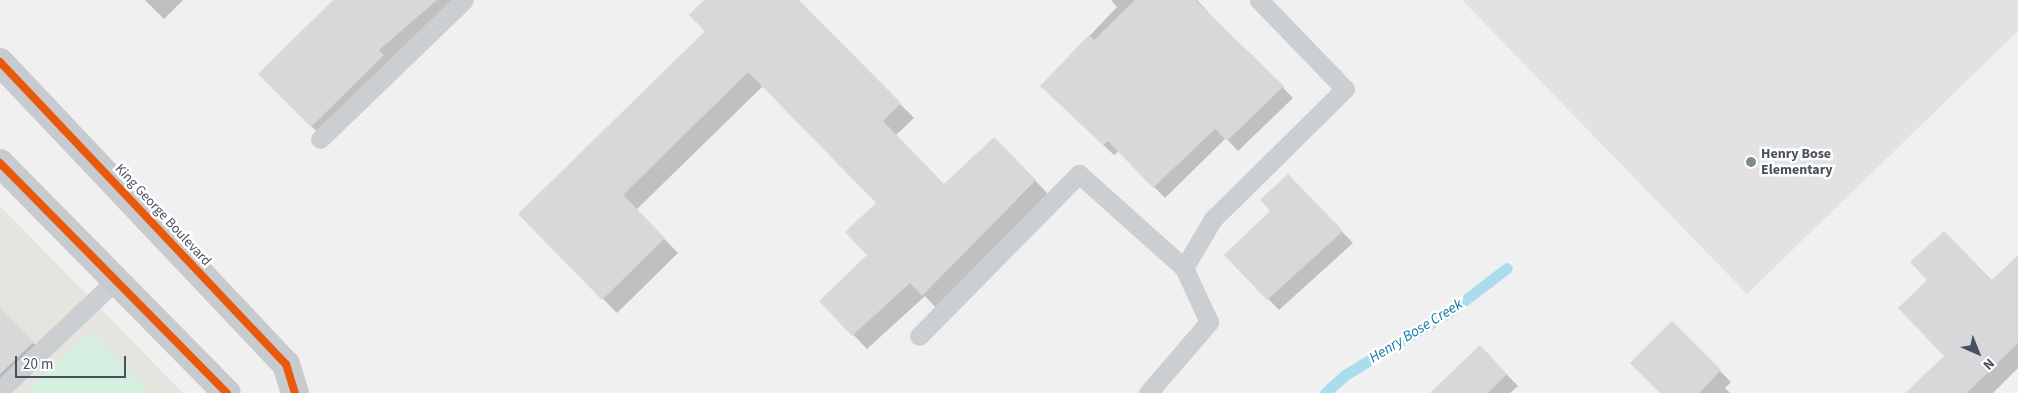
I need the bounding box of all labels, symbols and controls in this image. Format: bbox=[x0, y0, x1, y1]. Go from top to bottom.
place label: Henry Bose Elementary bbox=[1761, 146, 1833, 178]
marker: Henry Bose Elementary bbox=[1745, 156, 1757, 168]
street label: King George Boulevard bbox=[111, 160, 215, 270]
water label: Henry Bose Creek bbox=[1366, 295, 1466, 367]
north arrow bbox=[1953, 328, 2003, 378]
scale bar bbox=[18, 346, 129, 378]
text: N bbox=[1978, 353, 1999, 374]
text: 20 m bbox=[23, 354, 53, 375]

